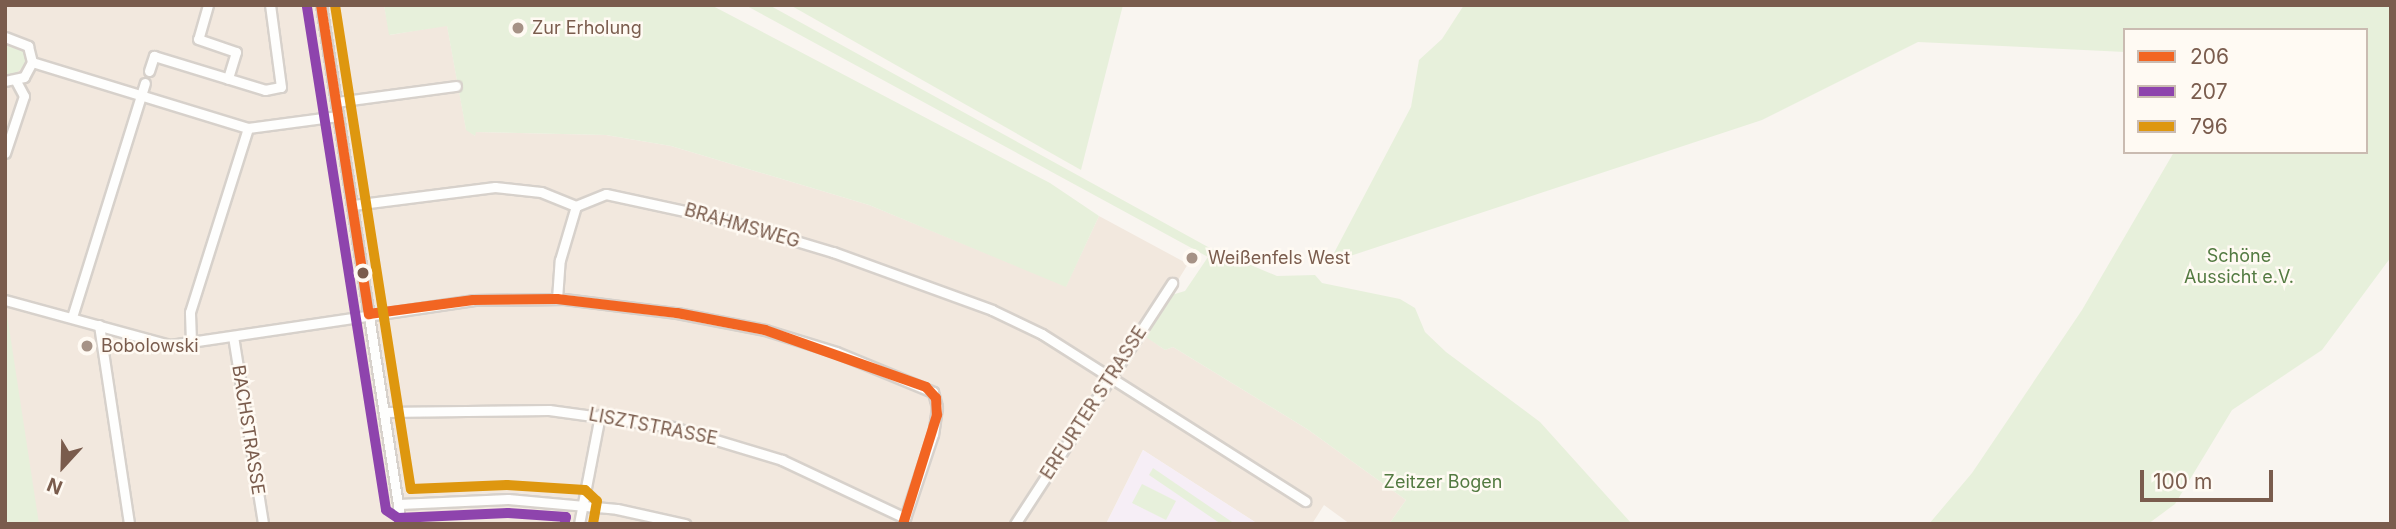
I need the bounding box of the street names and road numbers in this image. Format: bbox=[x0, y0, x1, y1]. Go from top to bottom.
street label: BRAHMSWEG bbox=[682, 199, 802, 253]
street label: ERFURTER STRASSE bbox=[1036, 322, 1152, 484]
street label: BACHSTRASSE bbox=[227, 364, 269, 496]
street label: LISZTSTRASSE bbox=[587, 404, 719, 450]

